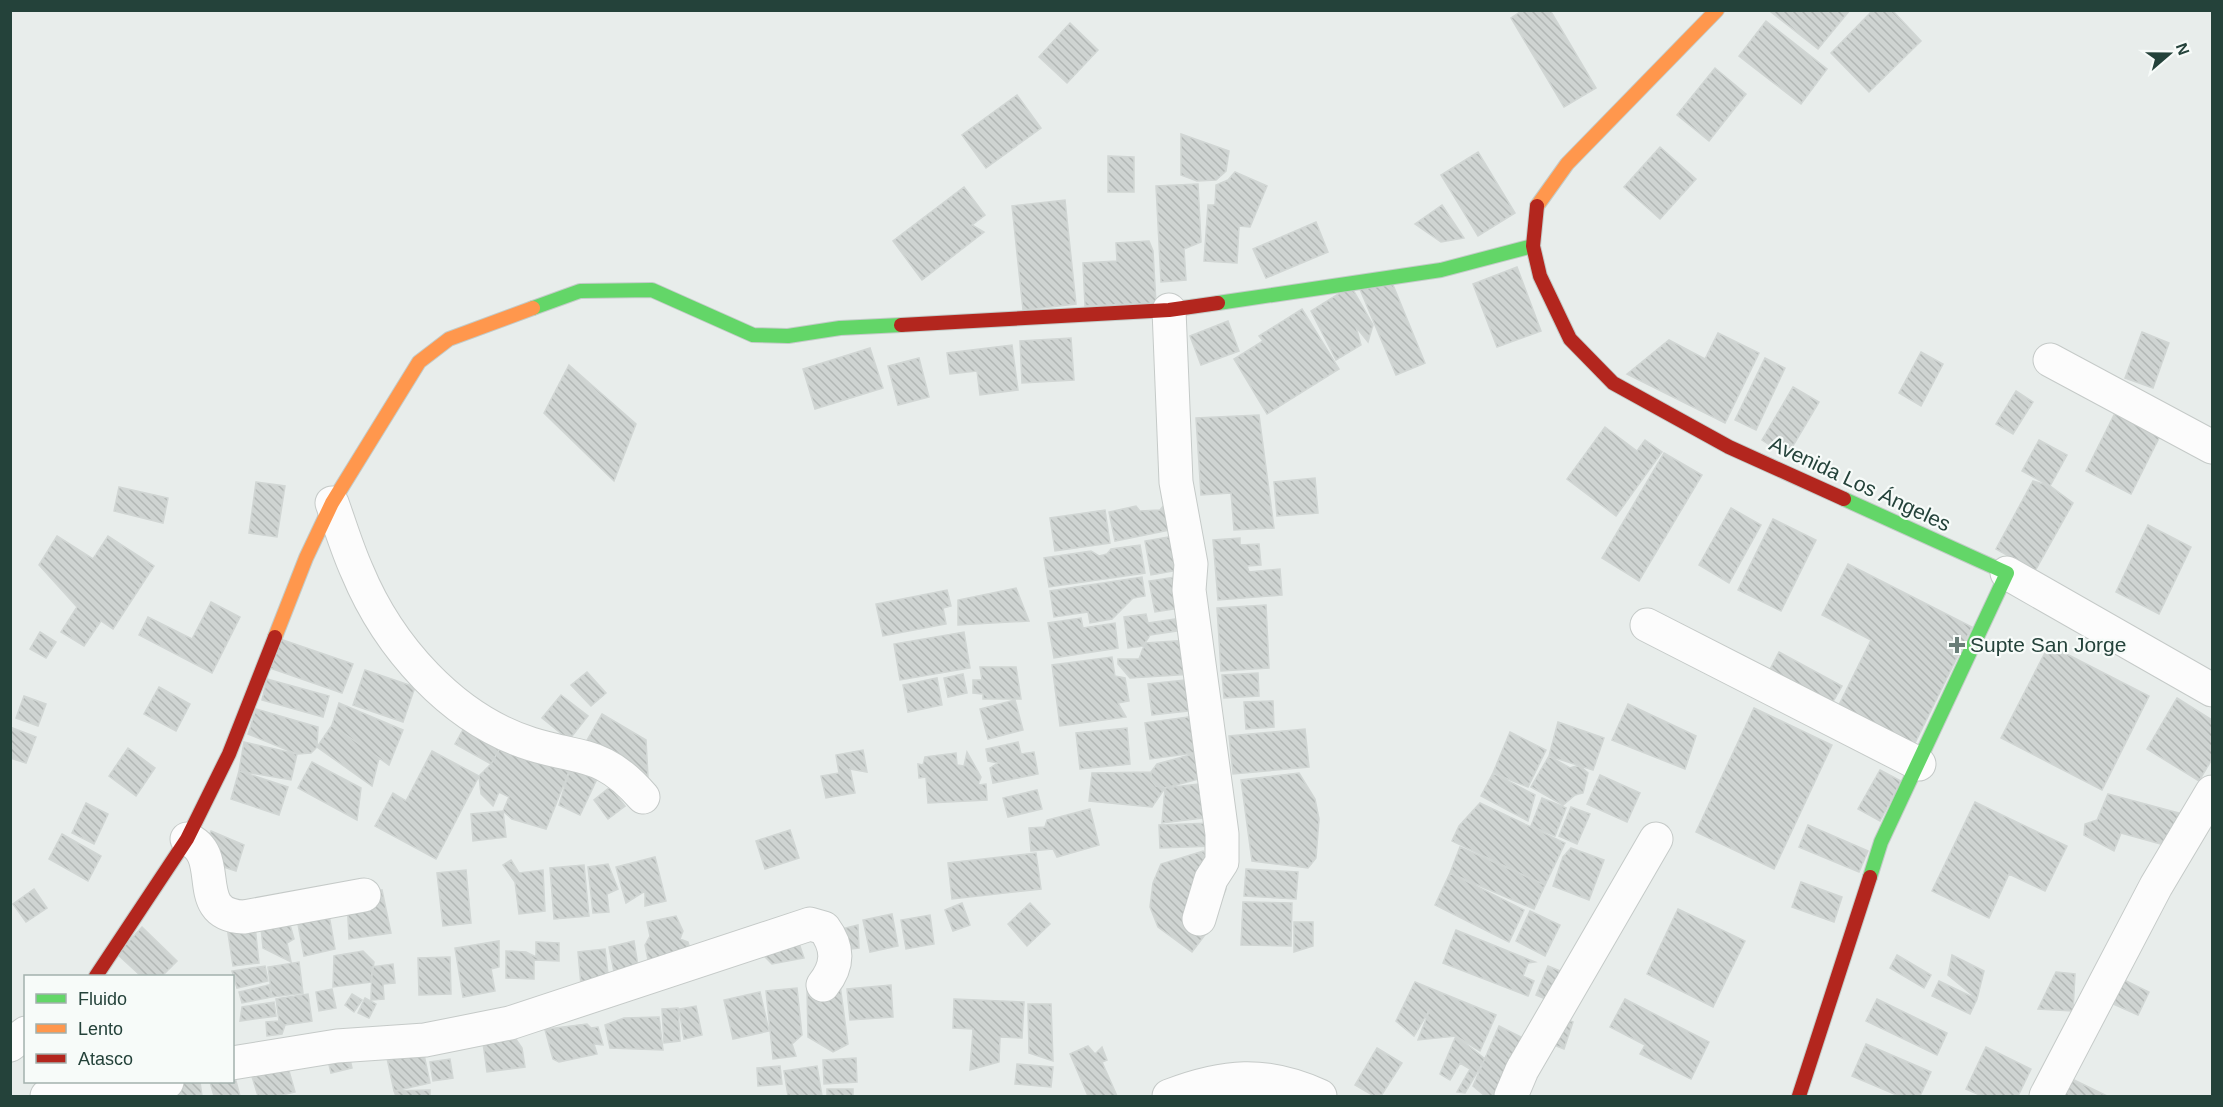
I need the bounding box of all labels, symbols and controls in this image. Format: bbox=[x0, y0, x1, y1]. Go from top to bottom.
north arrow bbox=[2139, 24, 2199, 84]
text: N bbox=[2173, 41, 2193, 57]
street label: Avenida Los Ángeles bbox=[1766, 432, 1954, 536]
place label: Supte San Jorge bbox=[1970, 633, 2126, 656]
marker: Supte San Jorge bbox=[1948, 636, 1966, 654]
legend bbox=[24, 975, 234, 1083]
text: Fluido bbox=[78, 989, 127, 1009]
text: Lento bbox=[78, 1019, 123, 1039]
text: Atasco bbox=[78, 1049, 133, 1069]

